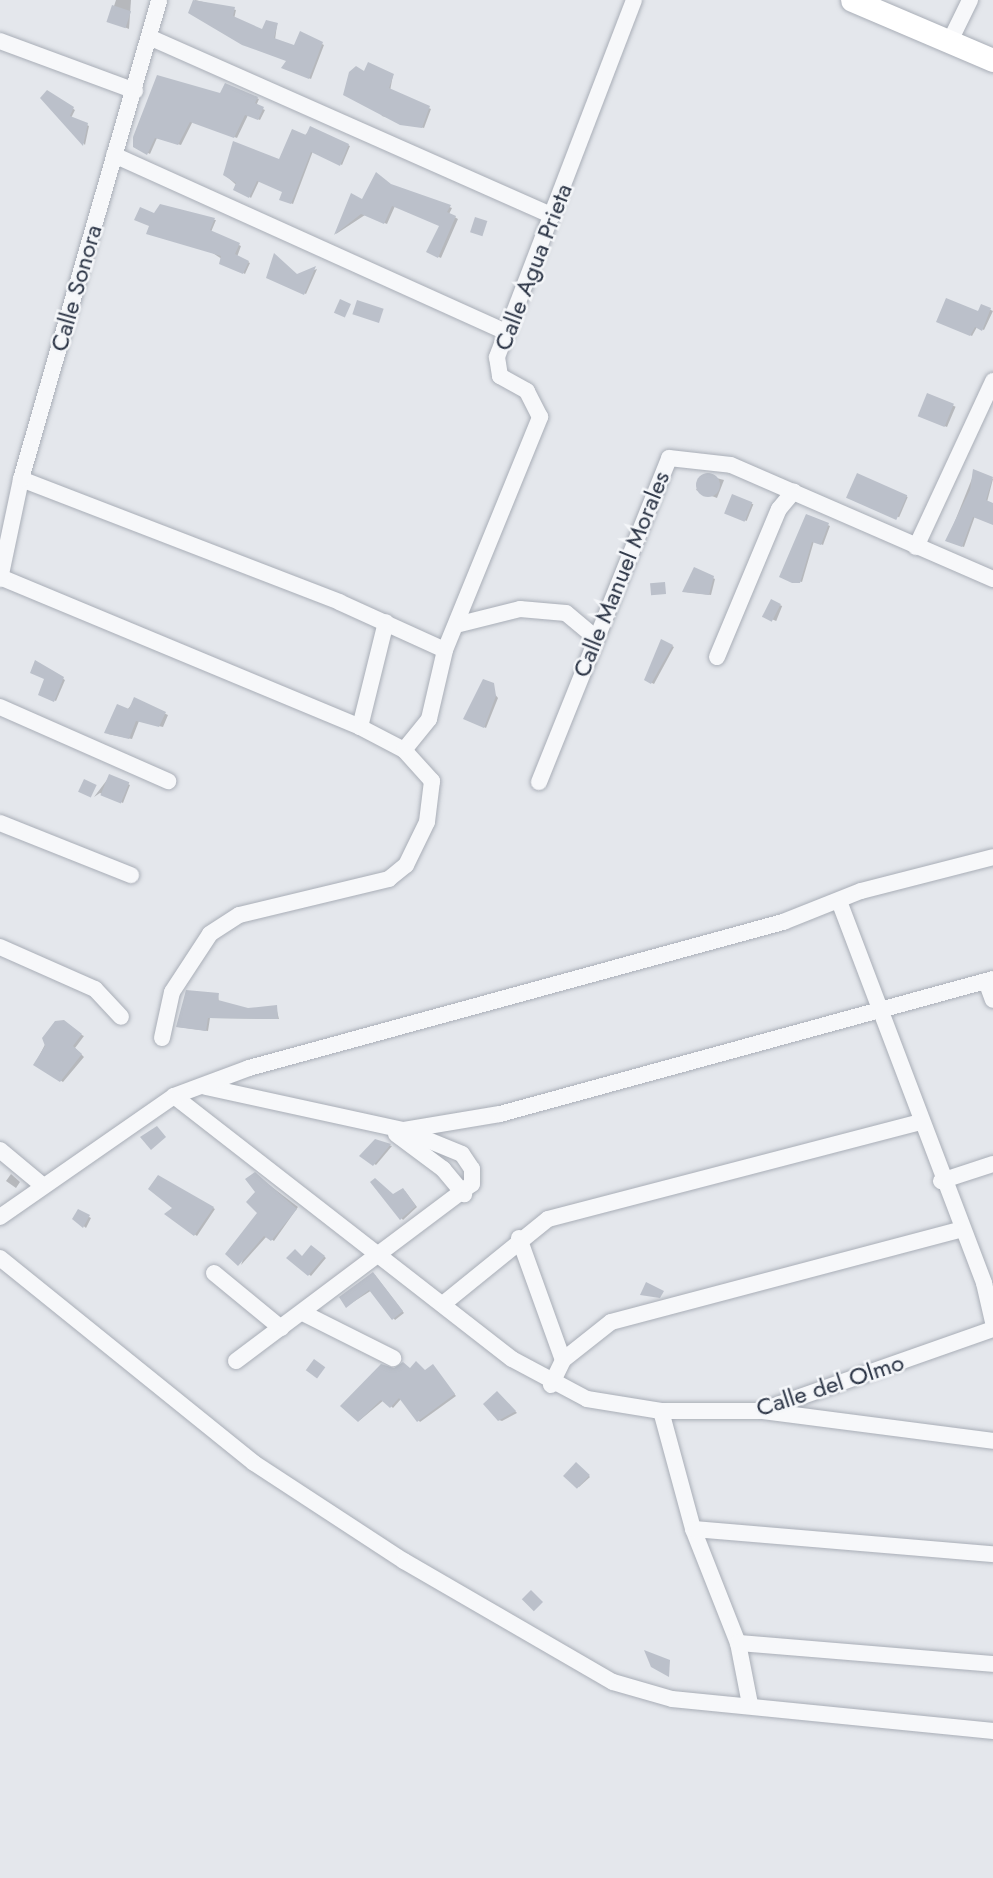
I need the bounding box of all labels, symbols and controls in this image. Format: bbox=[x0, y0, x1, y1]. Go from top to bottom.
street label: Calle Agua Prieta bbox=[488, 180, 578, 354]
street label: Calle Sonora bbox=[44, 221, 108, 355]
street label: Calle Manuel Morales bbox=[566, 467, 676, 681]
street label: Calle del Olmo bbox=[752, 1348, 908, 1422]

